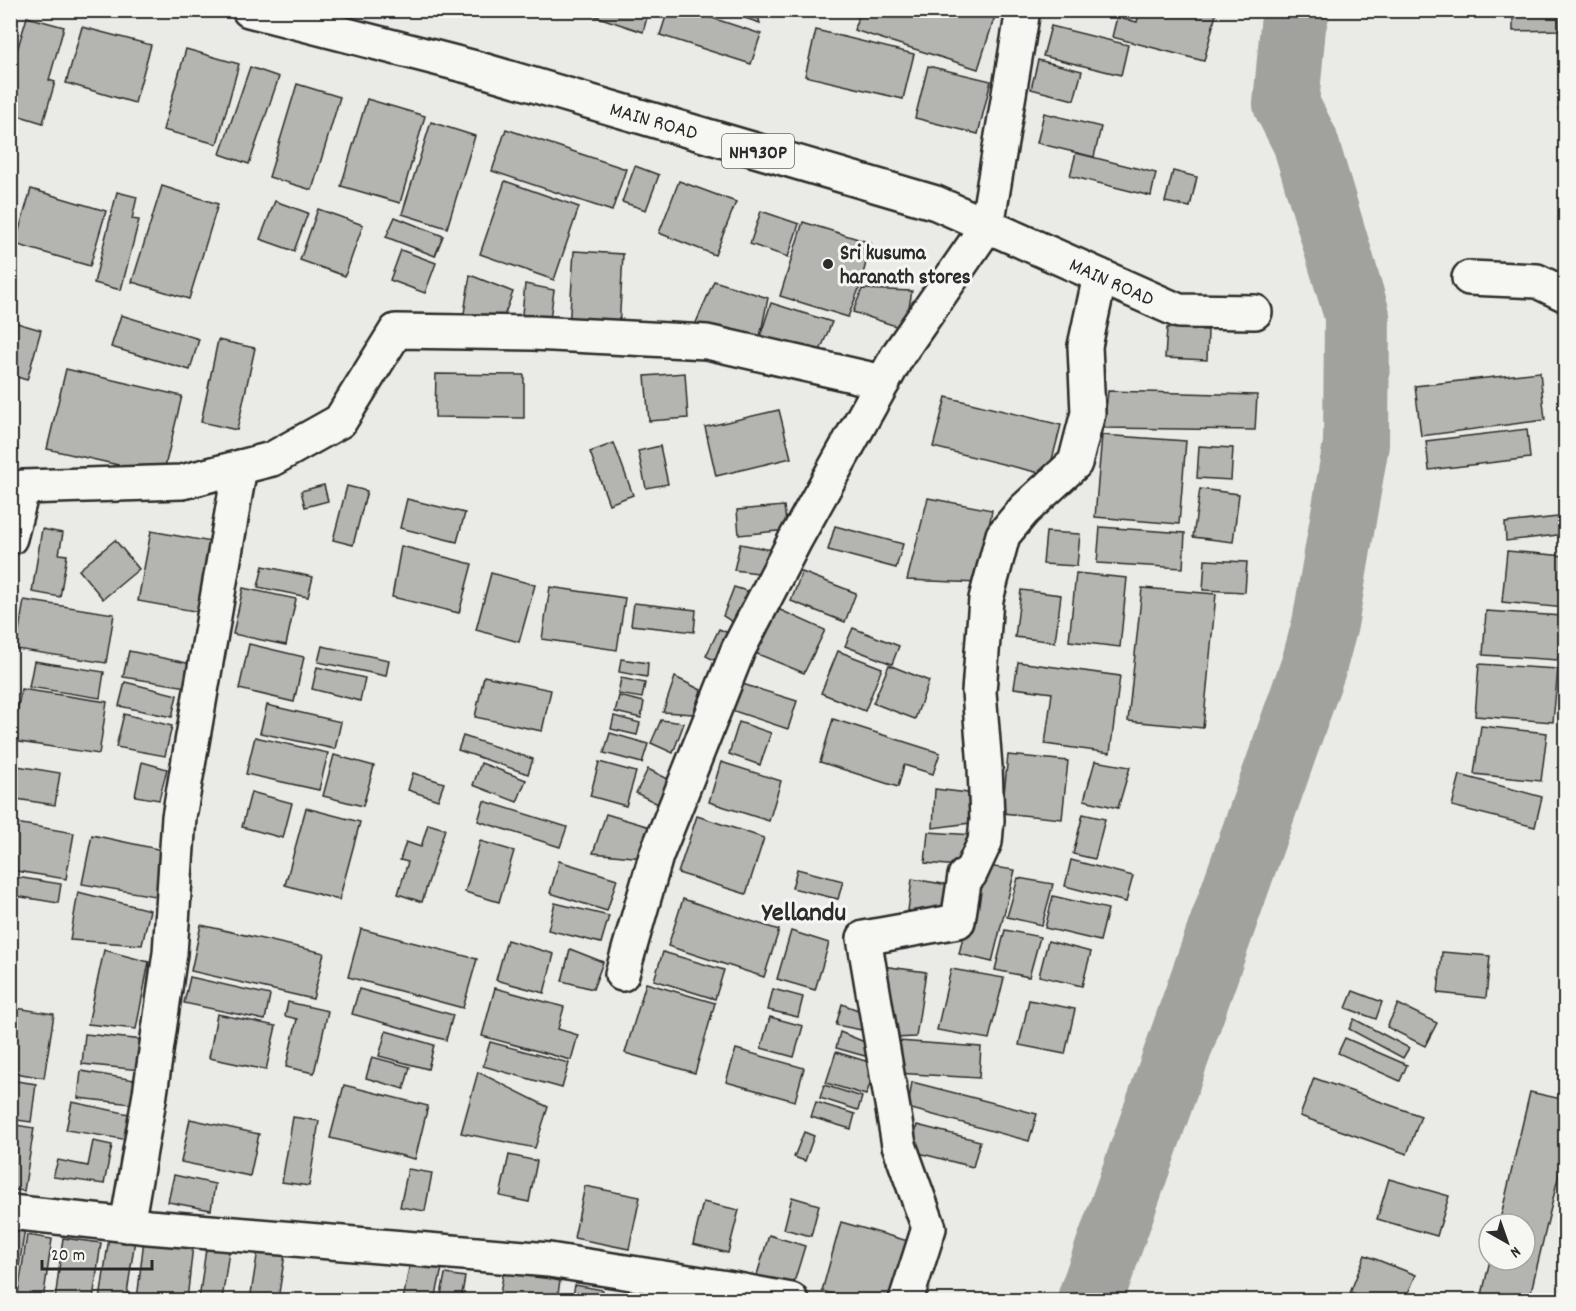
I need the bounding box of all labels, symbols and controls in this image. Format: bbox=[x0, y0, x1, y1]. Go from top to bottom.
street label: MAIN ROAD bbox=[606, 96, 701, 150]
road number: NH930P bbox=[722, 134, 794, 168]
place label: Sri kusuma haranath stores bbox=[840, 240, 971, 294]
street label: MAIN ROAD bbox=[1064, 252, 1158, 316]
marker: Sri kusuma haranath stores bbox=[821, 257, 835, 271]
district label: Yellandu bbox=[761, 895, 846, 934]
north arrow bbox=[1477, 1212, 1537, 1272]
scale bar bbox=[42, 1233, 152, 1271]
text: N bbox=[1505, 1240, 1525, 1263]
text: 20 m bbox=[51, 1244, 85, 1269]

